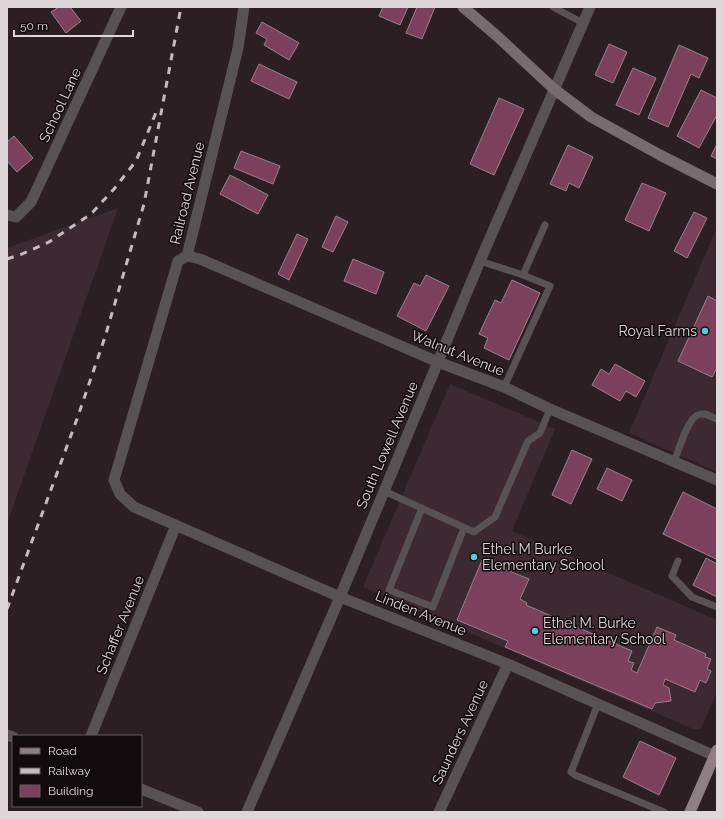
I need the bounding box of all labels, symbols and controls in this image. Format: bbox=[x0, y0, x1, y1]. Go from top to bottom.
scale bar bbox=[14, 12, 133, 38]
text: 50 m bbox=[20, 19, 48, 33]
street label: School Lane bbox=[36, 65, 84, 145]
street label: Railroad Avenue bbox=[167, 140, 207, 246]
place label: Royal Farms bbox=[619, 323, 697, 339]
marker: Royal Farms bbox=[700, 326, 710, 336]
street label: Walnut Avenue bbox=[409, 327, 507, 379]
street label: South Lowell Avenue bbox=[353, 379, 421, 511]
place label: Ethel M Burke Elementary School bbox=[482, 541, 605, 573]
marker: Ethel M Burke Elementary School bbox=[469, 552, 479, 562]
street label: Schaffer Avenue bbox=[93, 573, 147, 677]
street label: Linden Avenue bbox=[373, 587, 469, 639]
place label: Ethel M. Burke Elementary School bbox=[543, 615, 666, 647]
marker: Ethel M. Burke Elementary School bbox=[530, 626, 540, 636]
street label: Saunders Avenue bbox=[429, 677, 491, 787]
legend bbox=[12, 735, 142, 807]
text: Road bbox=[48, 744, 77, 758]
text: Railway bbox=[48, 764, 91, 778]
text: Building bbox=[48, 784, 94, 798]

